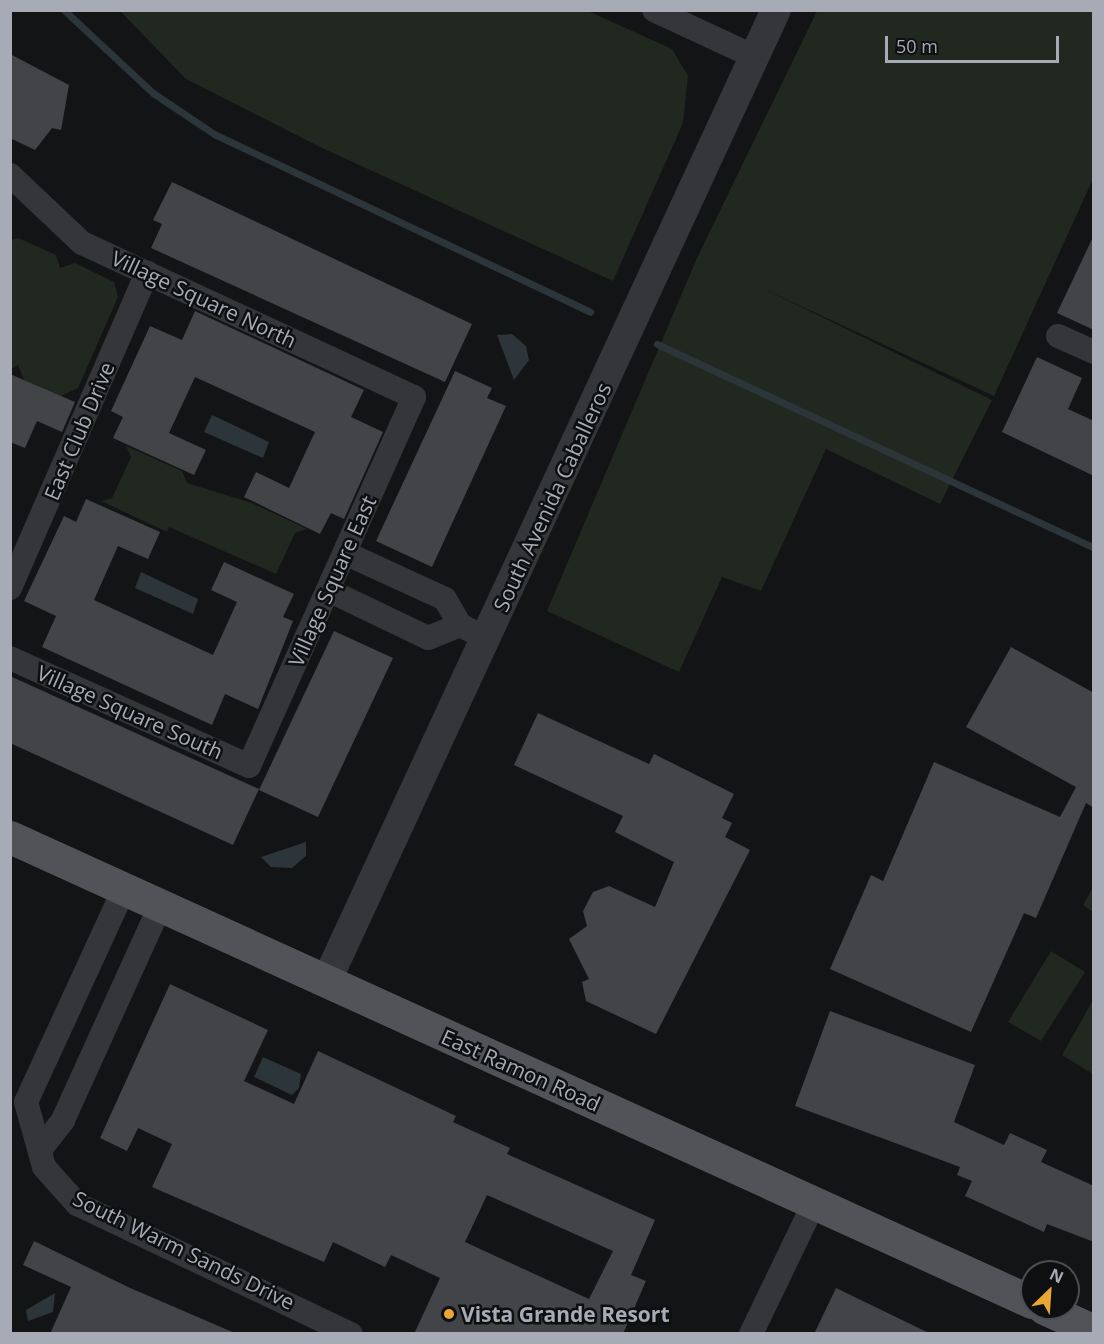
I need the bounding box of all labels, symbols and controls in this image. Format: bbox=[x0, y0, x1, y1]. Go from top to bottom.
scale bar bbox=[888, 24, 1062, 62]
text: 50 m bbox=[896, 34, 938, 58]
street label: Village Square North bbox=[108, 245, 300, 353]
street label: East Club Drive bbox=[39, 358, 119, 504]
street label: South Avenida Caballeros bbox=[488, 379, 616, 615]
street label: Village Square East bbox=[283, 492, 381, 670]
street label: Village Square South bbox=[33, 660, 227, 764]
street label: East Ramon Road bbox=[438, 1024, 604, 1116]
street label: South Warm Sands Drive bbox=[69, 1185, 299, 1315]
north arrow bbox=[1020, 1260, 1080, 1320]
text: N bbox=[1046, 1263, 1067, 1288]
place label: Vista Grande Resort bbox=[461, 1301, 669, 1327]
marker: Vista Grande Resort bbox=[442, 1307, 456, 1321]

